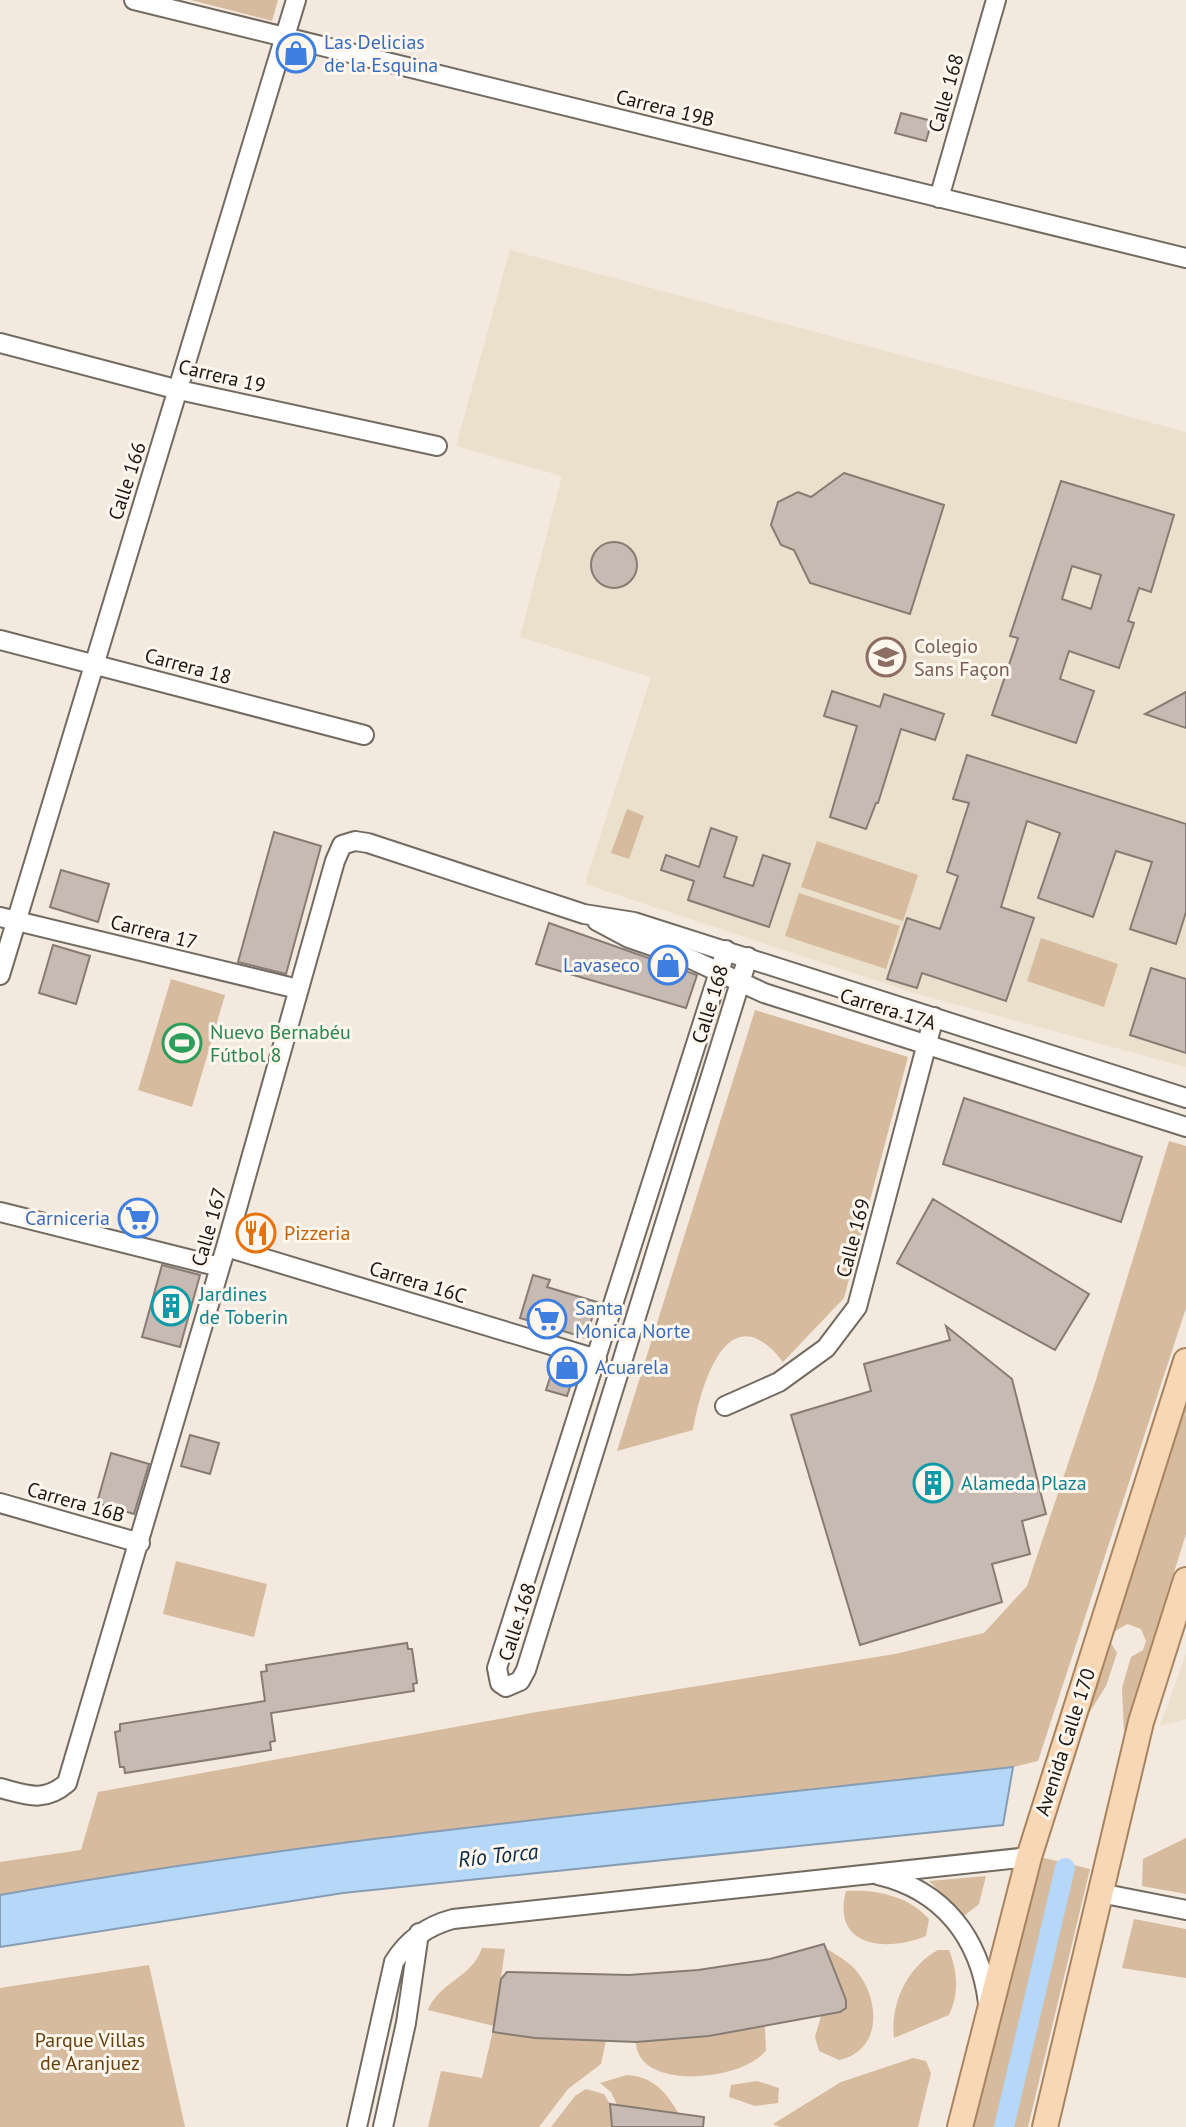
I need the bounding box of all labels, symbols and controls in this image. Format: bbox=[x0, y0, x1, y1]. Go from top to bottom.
place label: Las Delicias de la Esquina bbox=[324, 29, 438, 78]
shop icon: Las Delicias de la Esquina bbox=[275, 32, 317, 74]
street label: Calle 168 bbox=[922, 51, 970, 135]
street label: Carrera 19B bbox=[613, 83, 717, 133]
street label: Carrera 19 bbox=[176, 353, 268, 399]
street label: Calle 166 bbox=[102, 439, 152, 523]
place label: Colegio Sans Façon bbox=[914, 633, 1010, 682]
school or university icon: Colegio Sans Façon bbox=[865, 636, 907, 678]
street label: Carrera 18 bbox=[142, 642, 234, 690]
street label: Carrera 17 bbox=[108, 909, 200, 955]
shop icon: Lavaseco bbox=[647, 944, 689, 986]
place label: Lavaseco bbox=[563, 952, 640, 978]
street label: Calle 168 bbox=[686, 962, 734, 1046]
street label: Carrera 17A bbox=[837, 982, 939, 1036]
place label: Nuevo Bernabéu Fútbol 8 bbox=[210, 1019, 351, 1068]
sports icon: Nuevo Bernabéu Fútbol 8 bbox=[161, 1022, 203, 1064]
street label: Calle 167 bbox=[185, 1185, 233, 1269]
street label: Calle 169 bbox=[830, 1196, 876, 1280]
supermarket icon: Carniceria bbox=[117, 1197, 159, 1239]
place label: Carniceria bbox=[25, 1205, 110, 1231]
restaurant icon: Pizzeria bbox=[235, 1212, 277, 1254]
place label: Pizzeria bbox=[284, 1220, 350, 1246]
street label: Carrera 16C bbox=[366, 1255, 470, 1309]
place label: Jardines de Toberin bbox=[198, 1281, 288, 1330]
building icon: Jardines de Toberin bbox=[150, 1285, 192, 1327]
place label: Santa Monica Norte bbox=[575, 1295, 690, 1344]
supermarket icon: Santa Monica Norte bbox=[526, 1298, 568, 1340]
shop icon: Acuarela bbox=[546, 1346, 588, 1388]
place label: Acuarela bbox=[595, 1354, 669, 1380]
building icon: Alameda Plaza bbox=[912, 1462, 954, 1504]
place label: Alameda Plaza bbox=[961, 1470, 1087, 1496]
street label: Carrera 16B bbox=[24, 1476, 128, 1528]
street label: Calle 168 bbox=[492, 1580, 542, 1664]
street label: Avenida Calle 170 bbox=[1029, 1665, 1101, 1819]
water label: Río Torca bbox=[456, 1837, 540, 1873]
park label: Parque Villas de Aranjuez bbox=[35, 2027, 145, 2076]

